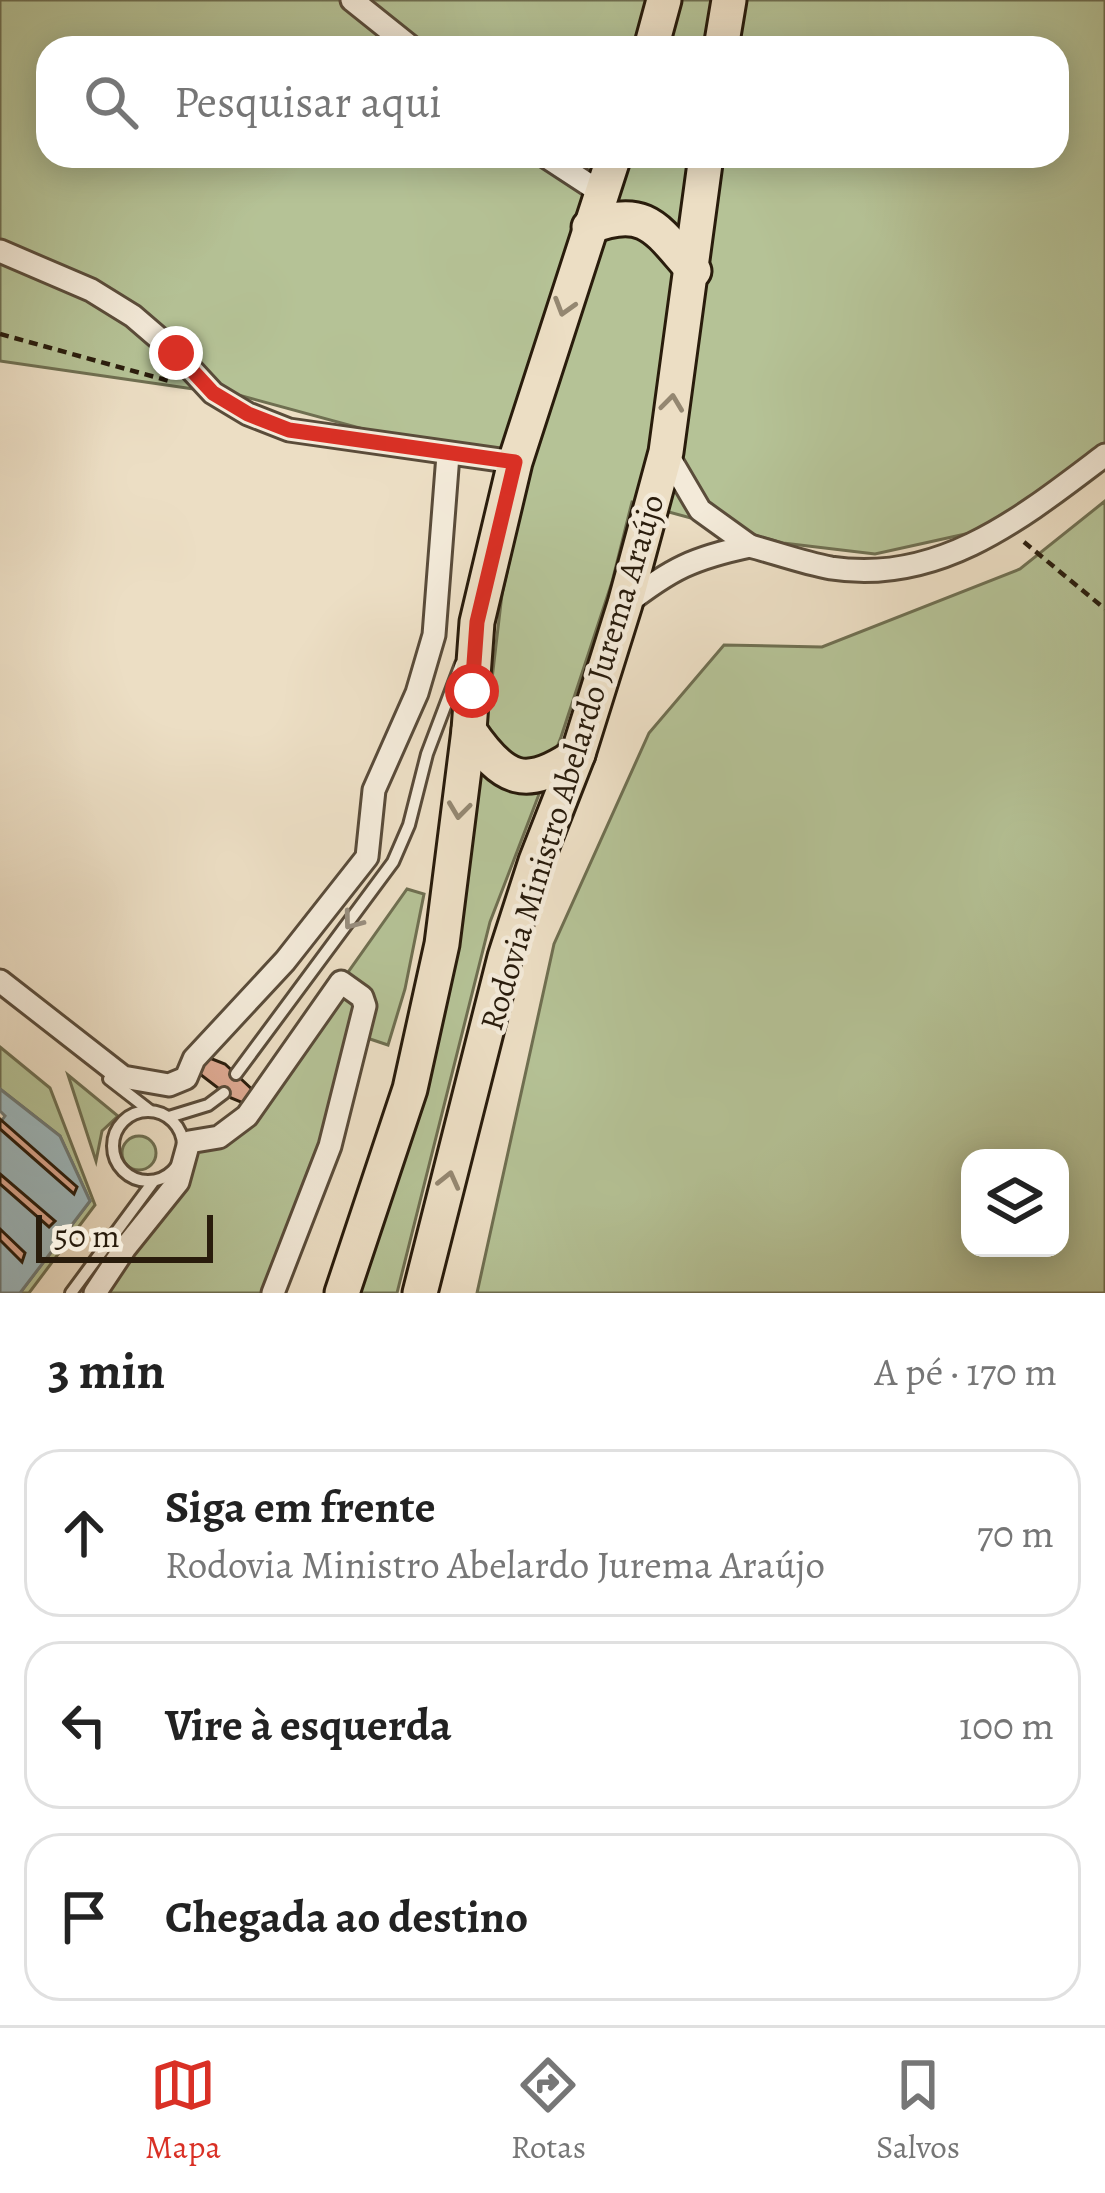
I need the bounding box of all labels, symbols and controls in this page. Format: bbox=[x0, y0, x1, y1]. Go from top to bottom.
search box bbox=[36, 36, 1069, 168]
icon: search bbox=[78, 69, 144, 135]
text: Pesquisar aqui bbox=[174, 71, 442, 133]
one-way arrow bbox=[553, 296, 578, 317]
route end bbox=[149, 326, 203, 380]
one-way arrow bbox=[659, 393, 684, 412]
street label: Rodovia Ministro Abelardo Jurema Araújo bbox=[468, 489, 675, 1036]
route start bbox=[445, 664, 499, 718]
one-way arrow bbox=[447, 800, 473, 820]
one-way arrow bbox=[345, 908, 366, 930]
map controls bbox=[961, 1149, 1069, 1257]
button: layers bbox=[961, 1149, 1069, 1257]
one-way arrow bbox=[435, 1170, 460, 1190]
scale bar bbox=[36, 1209, 213, 1262]
text: 50 m bbox=[54, 1213, 120, 1258]
text: 3 min bbox=[48, 1336, 165, 1406]
text: A pé · 170 m bbox=[875, 1345, 1057, 1398]
text: Siga em frente bbox=[165, 1476, 435, 1538]
icon: ahead bbox=[51, 1500, 117, 1566]
text: 70 m bbox=[977, 1507, 1054, 1560]
text: Rodovia Ministro Abelardo Jurema Araújo bbox=[165, 1538, 825, 1591]
icon: left bbox=[51, 1692, 117, 1758]
text: Vire à esquerda bbox=[165, 1694, 452, 1756]
text: 100 m bbox=[959, 1699, 1054, 1752]
icon: arrive bbox=[51, 1884, 117, 1950]
text: Chegada ao destino bbox=[165, 1886, 528, 1948]
tab: Mapa bbox=[145, 2052, 221, 2169]
tab: Rotas bbox=[511, 2052, 586, 2169]
tab: Salvos bbox=[876, 2052, 960, 2169]

